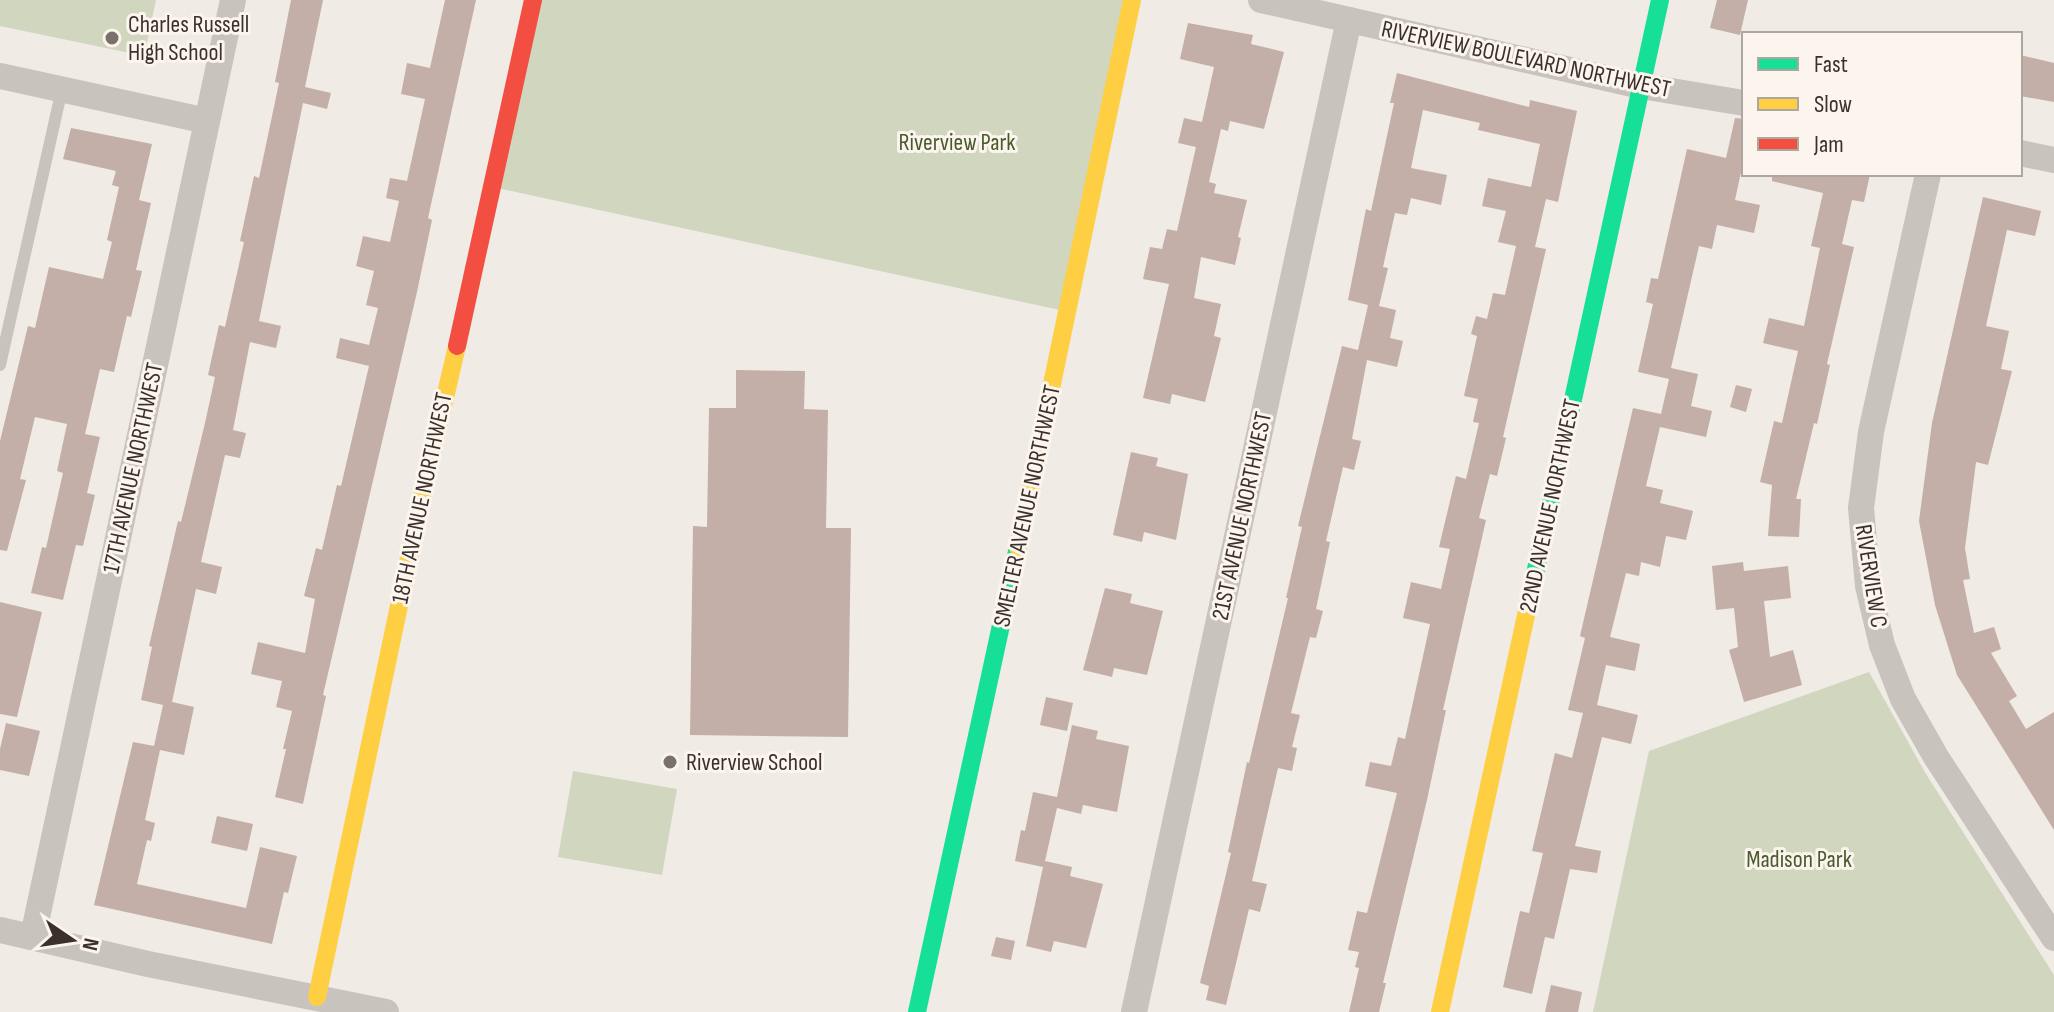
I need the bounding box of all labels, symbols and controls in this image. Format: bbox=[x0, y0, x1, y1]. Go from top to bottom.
place label: Charles Russell High School bbox=[128, 10, 249, 67]
street label: RIVERVIEW BOULEVARD NORTHWEST bbox=[1379, 14, 1674, 104]
marker: Charles Russell High School bbox=[103, 29, 121, 47]
legend bbox=[1742, 32, 2022, 176]
text: Fast bbox=[1814, 50, 1848, 79]
text: Slow bbox=[1814, 90, 1852, 119]
park label: Riverview Park bbox=[898, 128, 1016, 157]
text: Jam bbox=[1813, 130, 1844, 159]
street label: 17TH AVENUE NORTHWEST bbox=[97, 360, 170, 576]
street label: SMELTER AVENUE NORTHWEST bbox=[987, 382, 1067, 630]
street label: 18TH AVENUE NORTHWEST bbox=[385, 390, 459, 606]
street label: 22ND AVENUE NORTHWEST bbox=[1513, 396, 1587, 616]
street label: 21ST AVENUE NORTHWEST bbox=[1206, 409, 1278, 623]
street label: RIVERVIEW C bbox=[1849, 522, 1893, 630]
place label: Riverview School bbox=[686, 748, 823, 777]
marker: Riverview School bbox=[661, 753, 679, 771]
park label: Madison Park bbox=[1746, 845, 1852, 874]
north arrow bbox=[32, 900, 112, 980]
text: N bbox=[76, 935, 105, 953]

